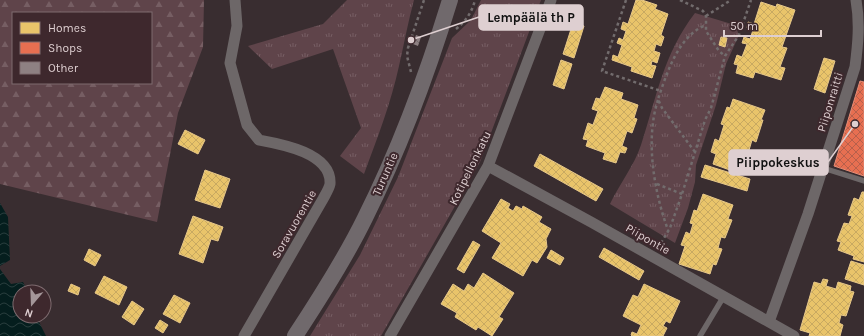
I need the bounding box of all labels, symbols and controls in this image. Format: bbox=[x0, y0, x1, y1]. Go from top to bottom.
callout: Lempäälä th P bbox=[479, 5, 583, 30]
text: Lempäälä th P bbox=[487, 10, 575, 25]
legend bbox=[12, 12, 152, 84]
scale bar bbox=[724, 12, 821, 38]
text: 50 m bbox=[730, 19, 758, 33]
text: Homes bbox=[48, 21, 86, 35]
text: Shops bbox=[48, 41, 82, 55]
text: Other bbox=[48, 61, 79, 75]
street label: Piiponraitti bbox=[814, 70, 846, 134]
street label: Kotipellonkatu bbox=[446, 129, 494, 207]
street label: Turuntie bbox=[369, 150, 401, 198]
callout: Piippokeskus bbox=[729, 150, 828, 175]
text: Piippokeskus bbox=[736, 155, 820, 170]
street label: Soravuorentie bbox=[269, 187, 319, 261]
street label: Piipontie bbox=[623, 221, 673, 257]
north arrow bbox=[12, 284, 52, 324]
text: N bbox=[23, 306, 35, 320]

